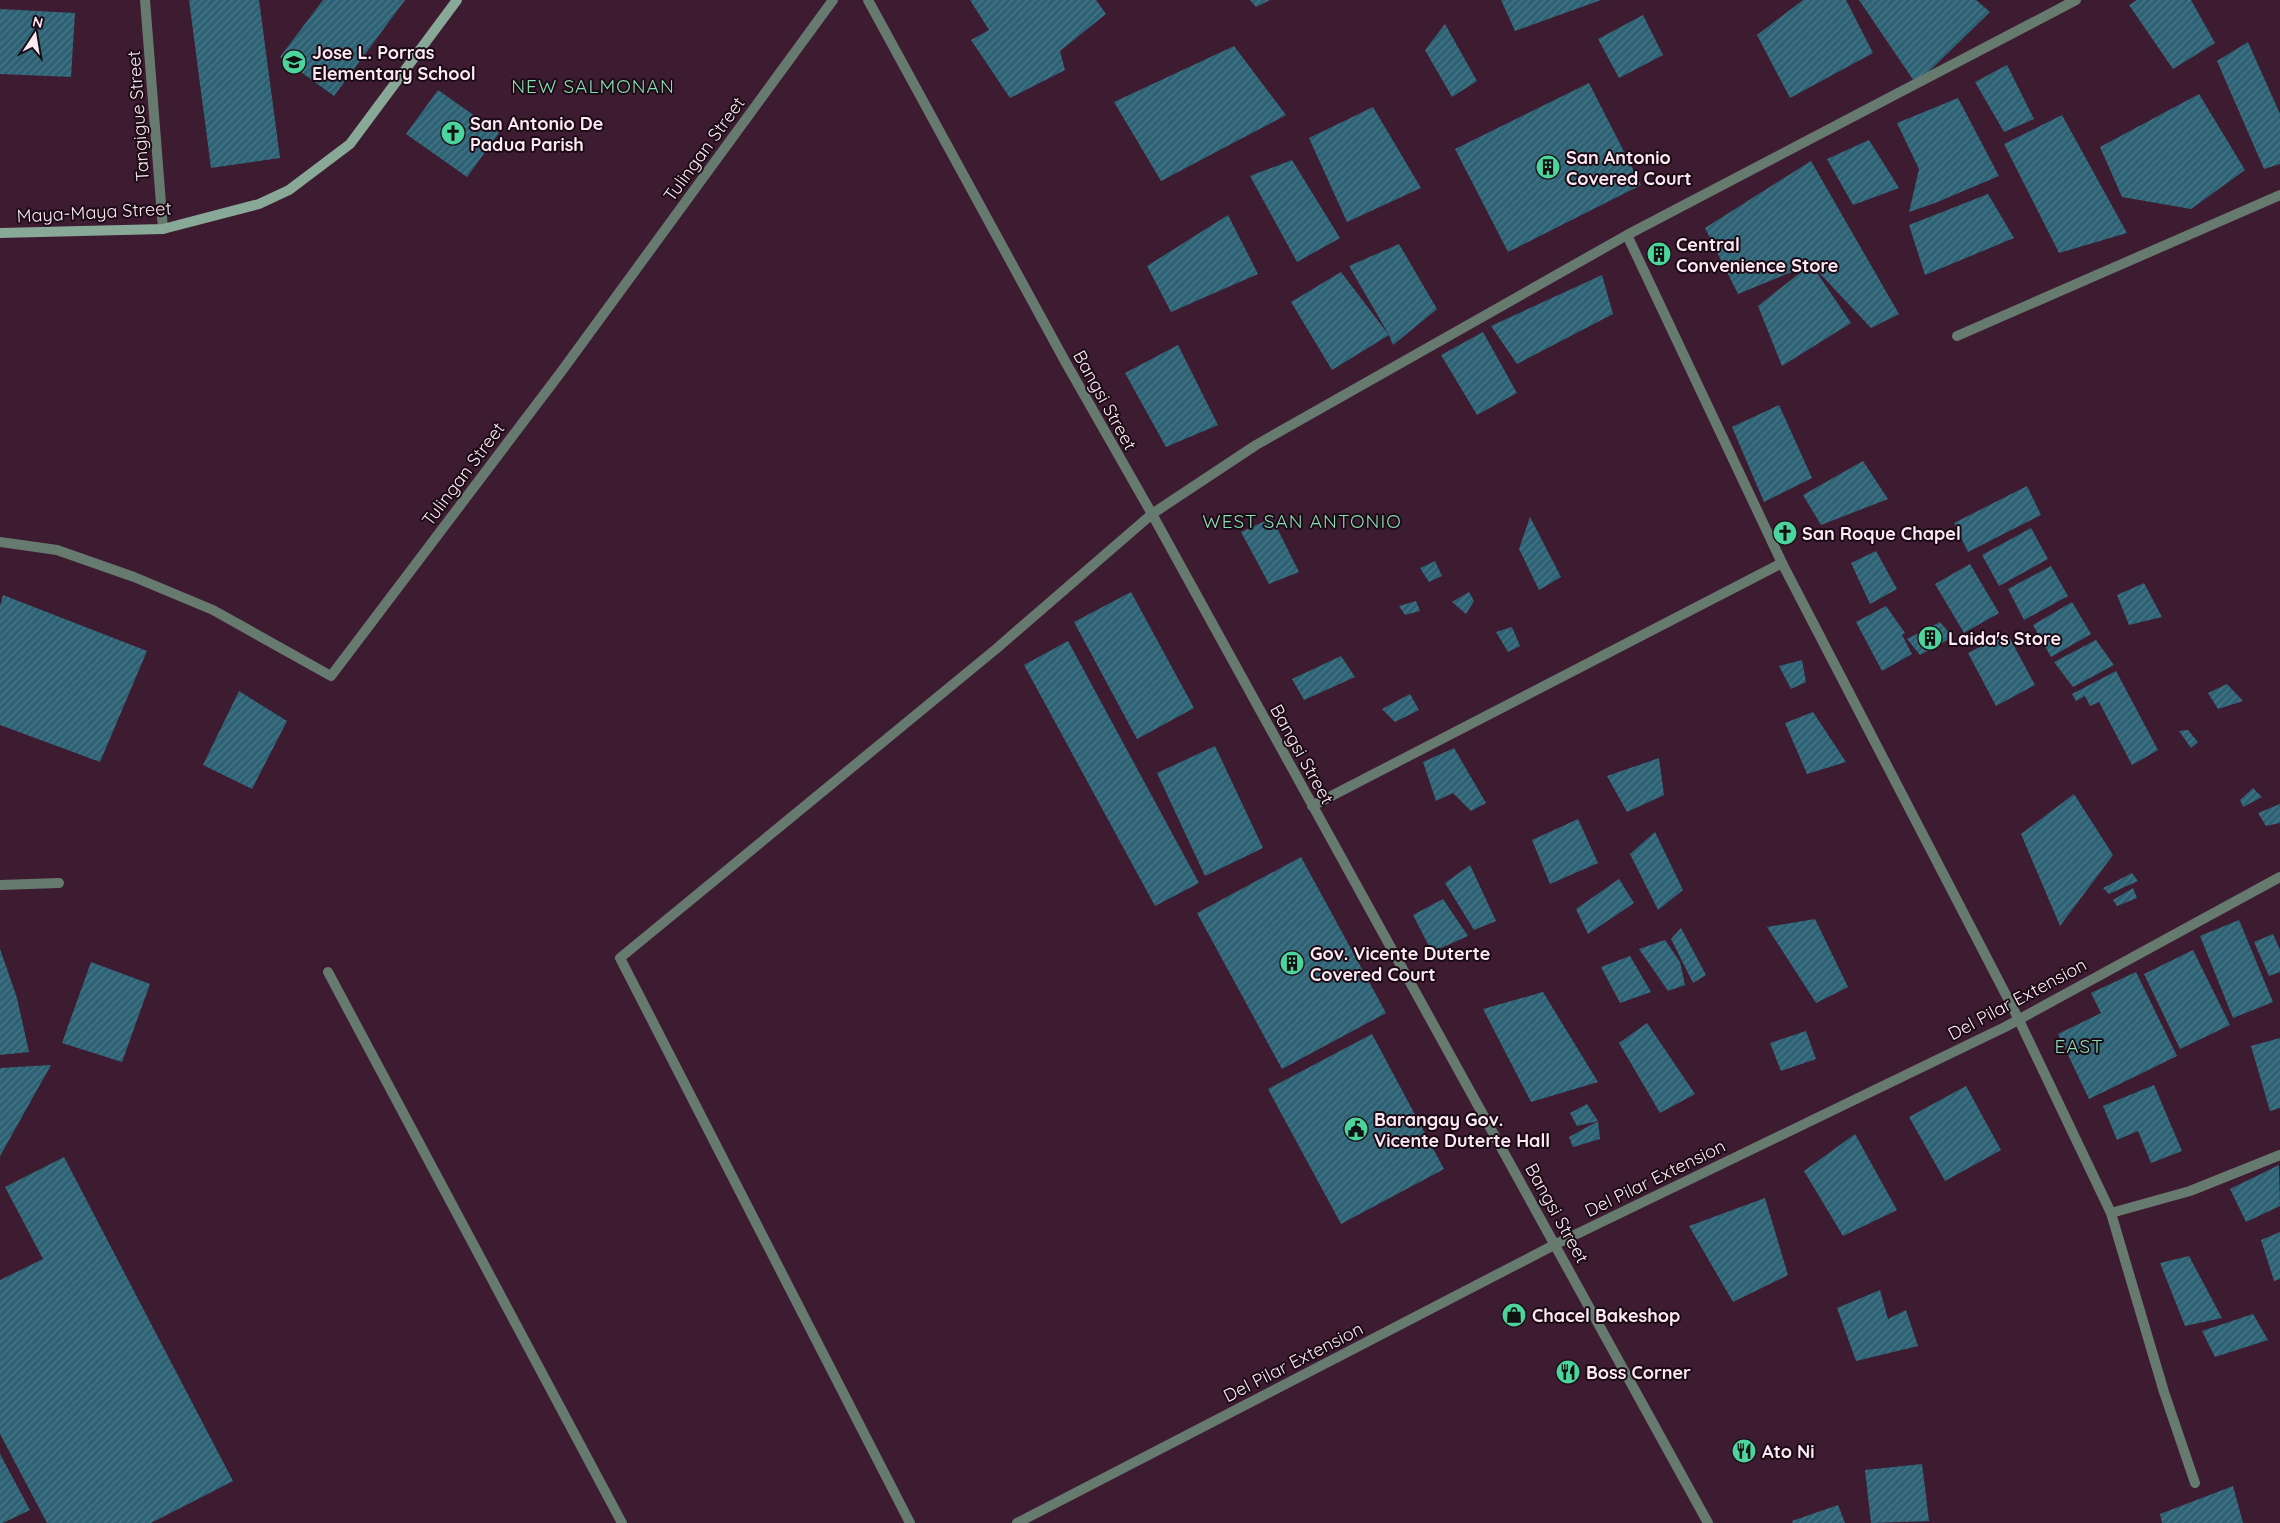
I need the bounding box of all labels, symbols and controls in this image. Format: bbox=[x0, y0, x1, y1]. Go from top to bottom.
north arrow bbox=[10, 10, 60, 60]
text: N bbox=[31, 12, 45, 32]
place label: Jose L. Porras Elementary School bbox=[312, 41, 476, 85]
school or university icon: Jose L. Porras Elementary School bbox=[281, 49, 307, 75]
street label: Tangigue Street bbox=[122, 50, 154, 182]
district label: NEW SALMONAN bbox=[511, 74, 675, 98]
street label: Tulingan Street bbox=[658, 92, 750, 206]
place label: San Antonio De Padua Parish bbox=[470, 112, 603, 156]
church icon: San Antonio De Padua Parish bbox=[440, 120, 466, 146]
place label: San Antonio Covered Court bbox=[1566, 146, 1692, 190]
building icon: San Antonio Covered Court bbox=[1535, 154, 1561, 180]
street label: Maya-Maya Street bbox=[16, 196, 172, 228]
place label: Central Convenience Store bbox=[1676, 233, 1838, 277]
building icon: Central Convenience Store bbox=[1646, 241, 1672, 267]
street label: Bangsi Street bbox=[1068, 346, 1142, 454]
street label: Tulingan Street bbox=[417, 418, 509, 530]
district label: WEST SAN ANTONIO bbox=[1202, 509, 1402, 533]
church icon: San Roque Chapel bbox=[1772, 520, 1798, 546]
place label: San Roque Chapel bbox=[1802, 522, 1961, 545]
building icon: Laida's Store bbox=[1917, 625, 1943, 651]
place label: Laida's Store bbox=[1948, 627, 2061, 650]
street label: Bangsi Street bbox=[1265, 700, 1339, 808]
place label: Gov. Vicente Duterte Covered Court bbox=[1310, 942, 1490, 986]
building icon: Gov. Vicente Duterte Covered Court bbox=[1279, 950, 1305, 976]
street label: Del Pilar Extension bbox=[1944, 953, 2090, 1045]
district label: EAST bbox=[2054, 1034, 2104, 1058]
place label: Barangay Gov. Vicente Duterte Hall bbox=[1374, 1108, 1550, 1152]
public building icon: Barangay Gov. Vicente Duterte Hall bbox=[1343, 1116, 1369, 1142]
street label: Del Pilar Extension bbox=[1581, 1134, 1729, 1222]
street label: Bangsi Street bbox=[1520, 1159, 1594, 1267]
shop icon: Chacel Bakeshop bbox=[1501, 1302, 1527, 1328]
place label: Chacel Bakeshop bbox=[1532, 1304, 1680, 1327]
street label: Del Pilar Extension bbox=[1219, 1317, 1367, 1407]
restaurant icon: Boss Corner bbox=[1555, 1359, 1581, 1385]
place label: Boss Corner bbox=[1586, 1361, 1691, 1384]
restaurant icon: Ato Ni bbox=[1731, 1438, 1757, 1464]
place label: Ato Ni bbox=[1762, 1440, 1814, 1463]

